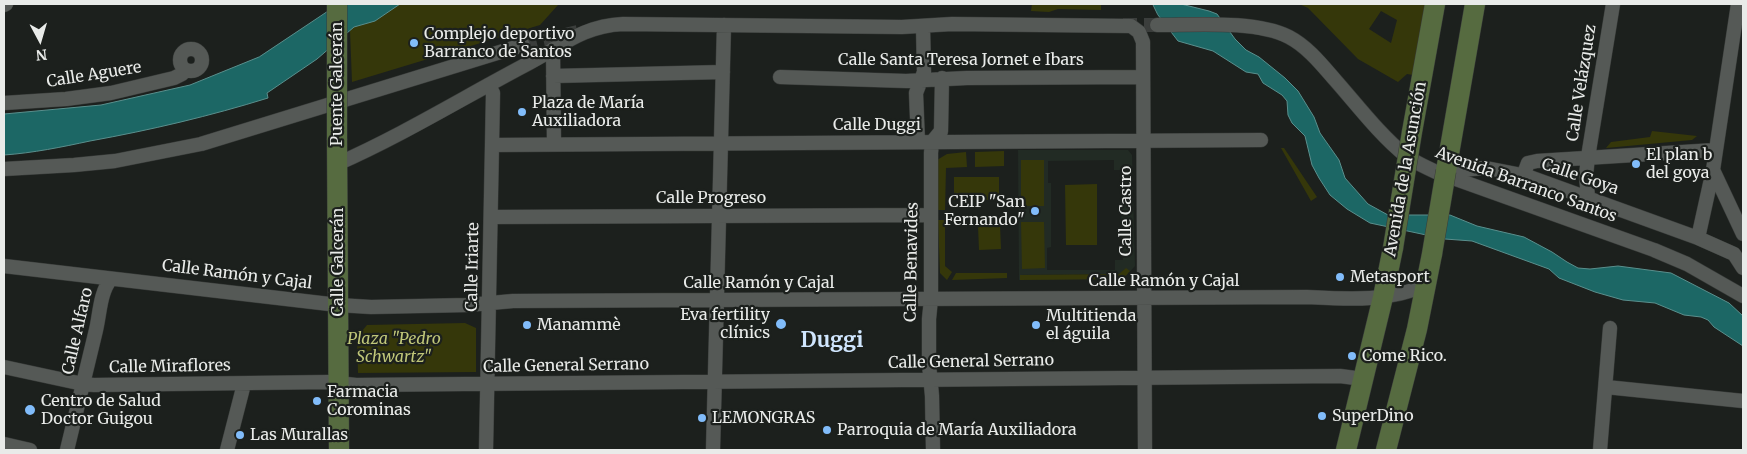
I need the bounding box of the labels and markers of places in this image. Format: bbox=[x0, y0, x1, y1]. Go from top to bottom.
place label: Complejo deportivo Barranco de Santos bbox=[424, 24, 574, 62]
marker: Complejo deportivo Barranco de Santos bbox=[408, 37, 420, 49]
place label: Plaza de María Auxiliadora bbox=[532, 93, 644, 131]
marker: Plaza de María Auxiliadora bbox=[516, 106, 528, 118]
place label: El plan b del goya bbox=[1646, 145, 1712, 183]
marker: El plan b del goya bbox=[1630, 158, 1642, 170]
place label: CEIP "San Fernando" bbox=[944, 192, 1025, 230]
marker: CEIP "San Fernando" bbox=[1029, 205, 1041, 217]
place label: Metasport bbox=[1350, 267, 1430, 287]
marker: Metasport bbox=[1334, 271, 1346, 283]
place label: Eva fertility clínics bbox=[680, 305, 770, 343]
place label: Multitienda el águila bbox=[1046, 306, 1136, 344]
place label: Manammè bbox=[537, 315, 621, 335]
marker: Eva fertility clínics bbox=[774, 317, 788, 331]
marker: Manammè bbox=[521, 319, 533, 331]
marker: Multitienda el águila bbox=[1030, 319, 1042, 331]
place label: Come Rico. bbox=[1362, 346, 1447, 366]
marker: Come Rico. bbox=[1346, 350, 1358, 362]
place label: Farmacia Corominas bbox=[327, 382, 411, 420]
place label: Centro de Salud Doctor Guigou bbox=[41, 391, 161, 429]
marker: Farmacia Corominas bbox=[311, 395, 323, 407]
marker: Centro de Salud Doctor Guigou bbox=[23, 403, 37, 417]
place label: SuperDino bbox=[1332, 406, 1414, 426]
place label: LEMONGRAS bbox=[712, 408, 815, 428]
marker: SuperDino bbox=[1316, 410, 1328, 422]
marker: LEMONGRAS bbox=[696, 412, 708, 424]
place label: Parroquia de María Auxiliadora bbox=[837, 420, 1077, 440]
marker: Parroquia de María Auxiliadora bbox=[821, 424, 833, 436]
place label: Las Murallas bbox=[250, 425, 348, 445]
marker: Las Murallas bbox=[234, 429, 246, 441]

